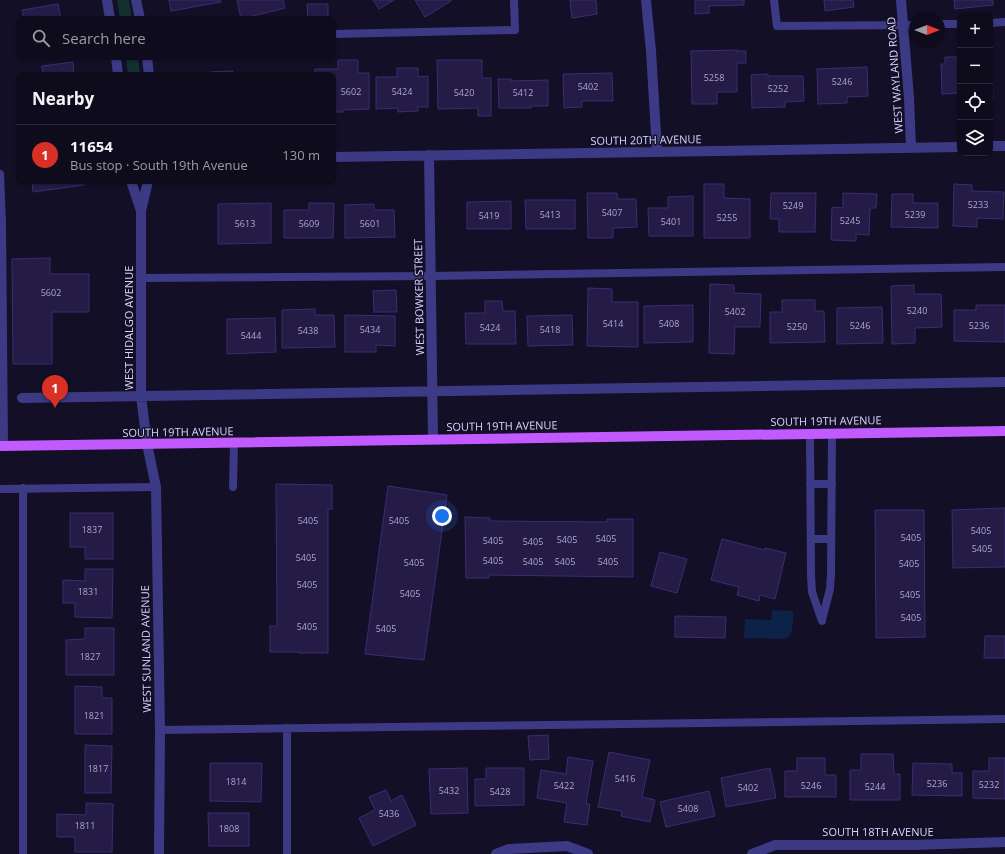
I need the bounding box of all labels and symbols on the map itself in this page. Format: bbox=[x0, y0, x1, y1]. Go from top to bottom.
north arrow bbox=[909, 12, 945, 48]
street label: WEST WAYLAND ROAD bbox=[883, 16, 906, 134]
house number: 5258 bbox=[704, 71, 724, 84]
house number: 5246 bbox=[832, 75, 852, 88]
house number: 5402 bbox=[578, 80, 598, 93]
house number: 5252 bbox=[768, 82, 788, 95]
house number: 5602 bbox=[341, 85, 361, 98]
house number: 5424 bbox=[392, 85, 412, 98]
house number: 5420 bbox=[454, 86, 474, 99]
house number: 5412 bbox=[513, 86, 533, 99]
street label: SOUTH 20TH AVENUE bbox=[590, 131, 702, 148]
house number: 5233 bbox=[968, 198, 988, 211]
house number: 5249 bbox=[783, 199, 803, 212]
house number: 5407 bbox=[602, 206, 622, 219]
house number: 5413 bbox=[540, 208, 560, 221]
house number: 5239 bbox=[905, 208, 925, 221]
house number: 5419 bbox=[479, 209, 499, 222]
house number: 5255 bbox=[717, 211, 737, 224]
house number: 5245 bbox=[840, 214, 860, 227]
house number: 5401 bbox=[661, 215, 681, 228]
house number: 5613 bbox=[235, 217, 255, 230]
house number: 5609 bbox=[299, 217, 319, 230]
house number: 5601 bbox=[360, 217, 380, 230]
street label: WEST BOWKER STREET bbox=[410, 239, 427, 355]
street label: WEST HIDALGO AVENUE bbox=[121, 266, 136, 390]
house number: 5602 bbox=[41, 286, 61, 299]
house number: 5240 bbox=[907, 304, 927, 317]
house number: 5402 bbox=[725, 305, 745, 318]
house number: 5414 bbox=[603, 317, 623, 330]
house number: 5408 bbox=[659, 317, 679, 330]
house number: 5246 bbox=[850, 319, 870, 332]
house number: 5236 bbox=[969, 319, 989, 332]
house number: 5250 bbox=[787, 320, 807, 333]
house number: 5424 bbox=[480, 321, 500, 334]
house number: 5434 bbox=[360, 323, 380, 336]
house number: 5418 bbox=[540, 323, 560, 336]
house number: 5438 bbox=[298, 324, 318, 337]
house number: 5444 bbox=[241, 329, 261, 342]
pin: 1 bbox=[42, 375, 68, 408]
street label: SOUTH 19TH AVENUE bbox=[770, 412, 882, 429]
street label: SOUTH 19TH AVENUE bbox=[446, 417, 558, 434]
street label: SOUTH 19TH AVENUE bbox=[122, 423, 234, 440]
your location bbox=[432, 506, 452, 526]
house number: 5405 bbox=[298, 514, 318, 527]
house number: 5405 bbox=[389, 514, 409, 527]
house number: 1837 bbox=[82, 523, 102, 536]
house number: 5405 bbox=[971, 524, 991, 537]
house number: 5405 bbox=[901, 531, 921, 544]
house number: 5405 bbox=[596, 532, 616, 545]
house number: 5405 bbox=[557, 533, 577, 546]
house number: 5405 bbox=[483, 534, 503, 547]
house number: 5405 bbox=[523, 535, 543, 548]
house number: 5405 bbox=[972, 542, 992, 555]
house number: 5405 bbox=[296, 551, 316, 564]
house number: 5405 bbox=[483, 554, 503, 567]
house number: 5405 bbox=[523, 555, 543, 568]
house number: 5405 bbox=[555, 555, 575, 568]
house number: 5405 bbox=[598, 555, 618, 568]
house number: 5405 bbox=[404, 556, 424, 569]
house number: 5405 bbox=[899, 557, 919, 570]
house number: 5405 bbox=[297, 578, 317, 591]
house number: 1831 bbox=[78, 585, 98, 598]
street label: WEST SUNLAND AVENUE bbox=[137, 585, 154, 713]
house number: 5405 bbox=[400, 587, 420, 600]
house number: 5405 bbox=[900, 588, 920, 601]
house number: 5405 bbox=[901, 611, 921, 624]
house number: 5405 bbox=[297, 620, 317, 633]
house number: 5405 bbox=[376, 622, 396, 635]
house number: 1827 bbox=[80, 650, 100, 663]
house number: 1821 bbox=[84, 709, 104, 722]
house number: 1817 bbox=[88, 762, 108, 775]
house number: 5416 bbox=[615, 772, 635, 785]
house number: 1814 bbox=[226, 775, 246, 788]
house number: 5236 bbox=[927, 777, 947, 790]
house number: 5232 bbox=[979, 778, 999, 791]
house number: 5422 bbox=[554, 779, 574, 792]
house number: 5246 bbox=[801, 779, 821, 792]
house number: 5244 bbox=[865, 780, 885, 793]
house number: 5402 bbox=[738, 781, 758, 794]
house number: 5432 bbox=[439, 784, 459, 797]
house number: 5428 bbox=[490, 785, 510, 798]
house number: 5408 bbox=[678, 802, 698, 815]
house number: 5436 bbox=[379, 807, 399, 820]
house number: 1811 bbox=[75, 819, 95, 832]
house number: 1808 bbox=[219, 822, 239, 835]
street label: SOUTH 18TH AVENUE bbox=[822, 824, 934, 839]

